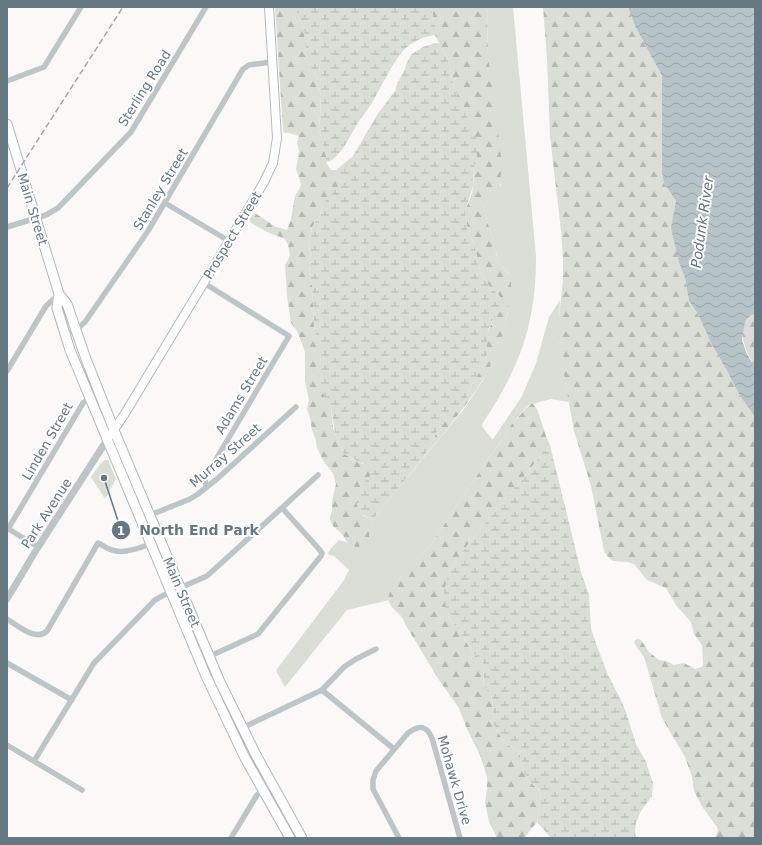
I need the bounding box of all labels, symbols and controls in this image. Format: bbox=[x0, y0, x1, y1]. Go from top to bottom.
street label: Sterling Road bbox=[115, 47, 174, 129]
street label: Stanley Street bbox=[130, 146, 191, 233]
street label: Main Street bbox=[14, 171, 51, 247]
water label: Podunk River bbox=[688, 174, 717, 269]
street label: Prospect Street bbox=[200, 189, 264, 282]
street label: Adams Street bbox=[212, 354, 271, 437]
street label: Linden Street bbox=[19, 400, 76, 483]
street label: Murray Street bbox=[187, 420, 264, 490]
street label: Park Avenue bbox=[18, 475, 75, 551]
callout: North End Park bbox=[111, 517, 266, 543]
text: North End Park bbox=[139, 522, 260, 538]
text: 1 bbox=[117, 524, 125, 538]
street label: Main Street bbox=[160, 555, 203, 629]
street label: Mohawk Drive bbox=[435, 734, 474, 827]

